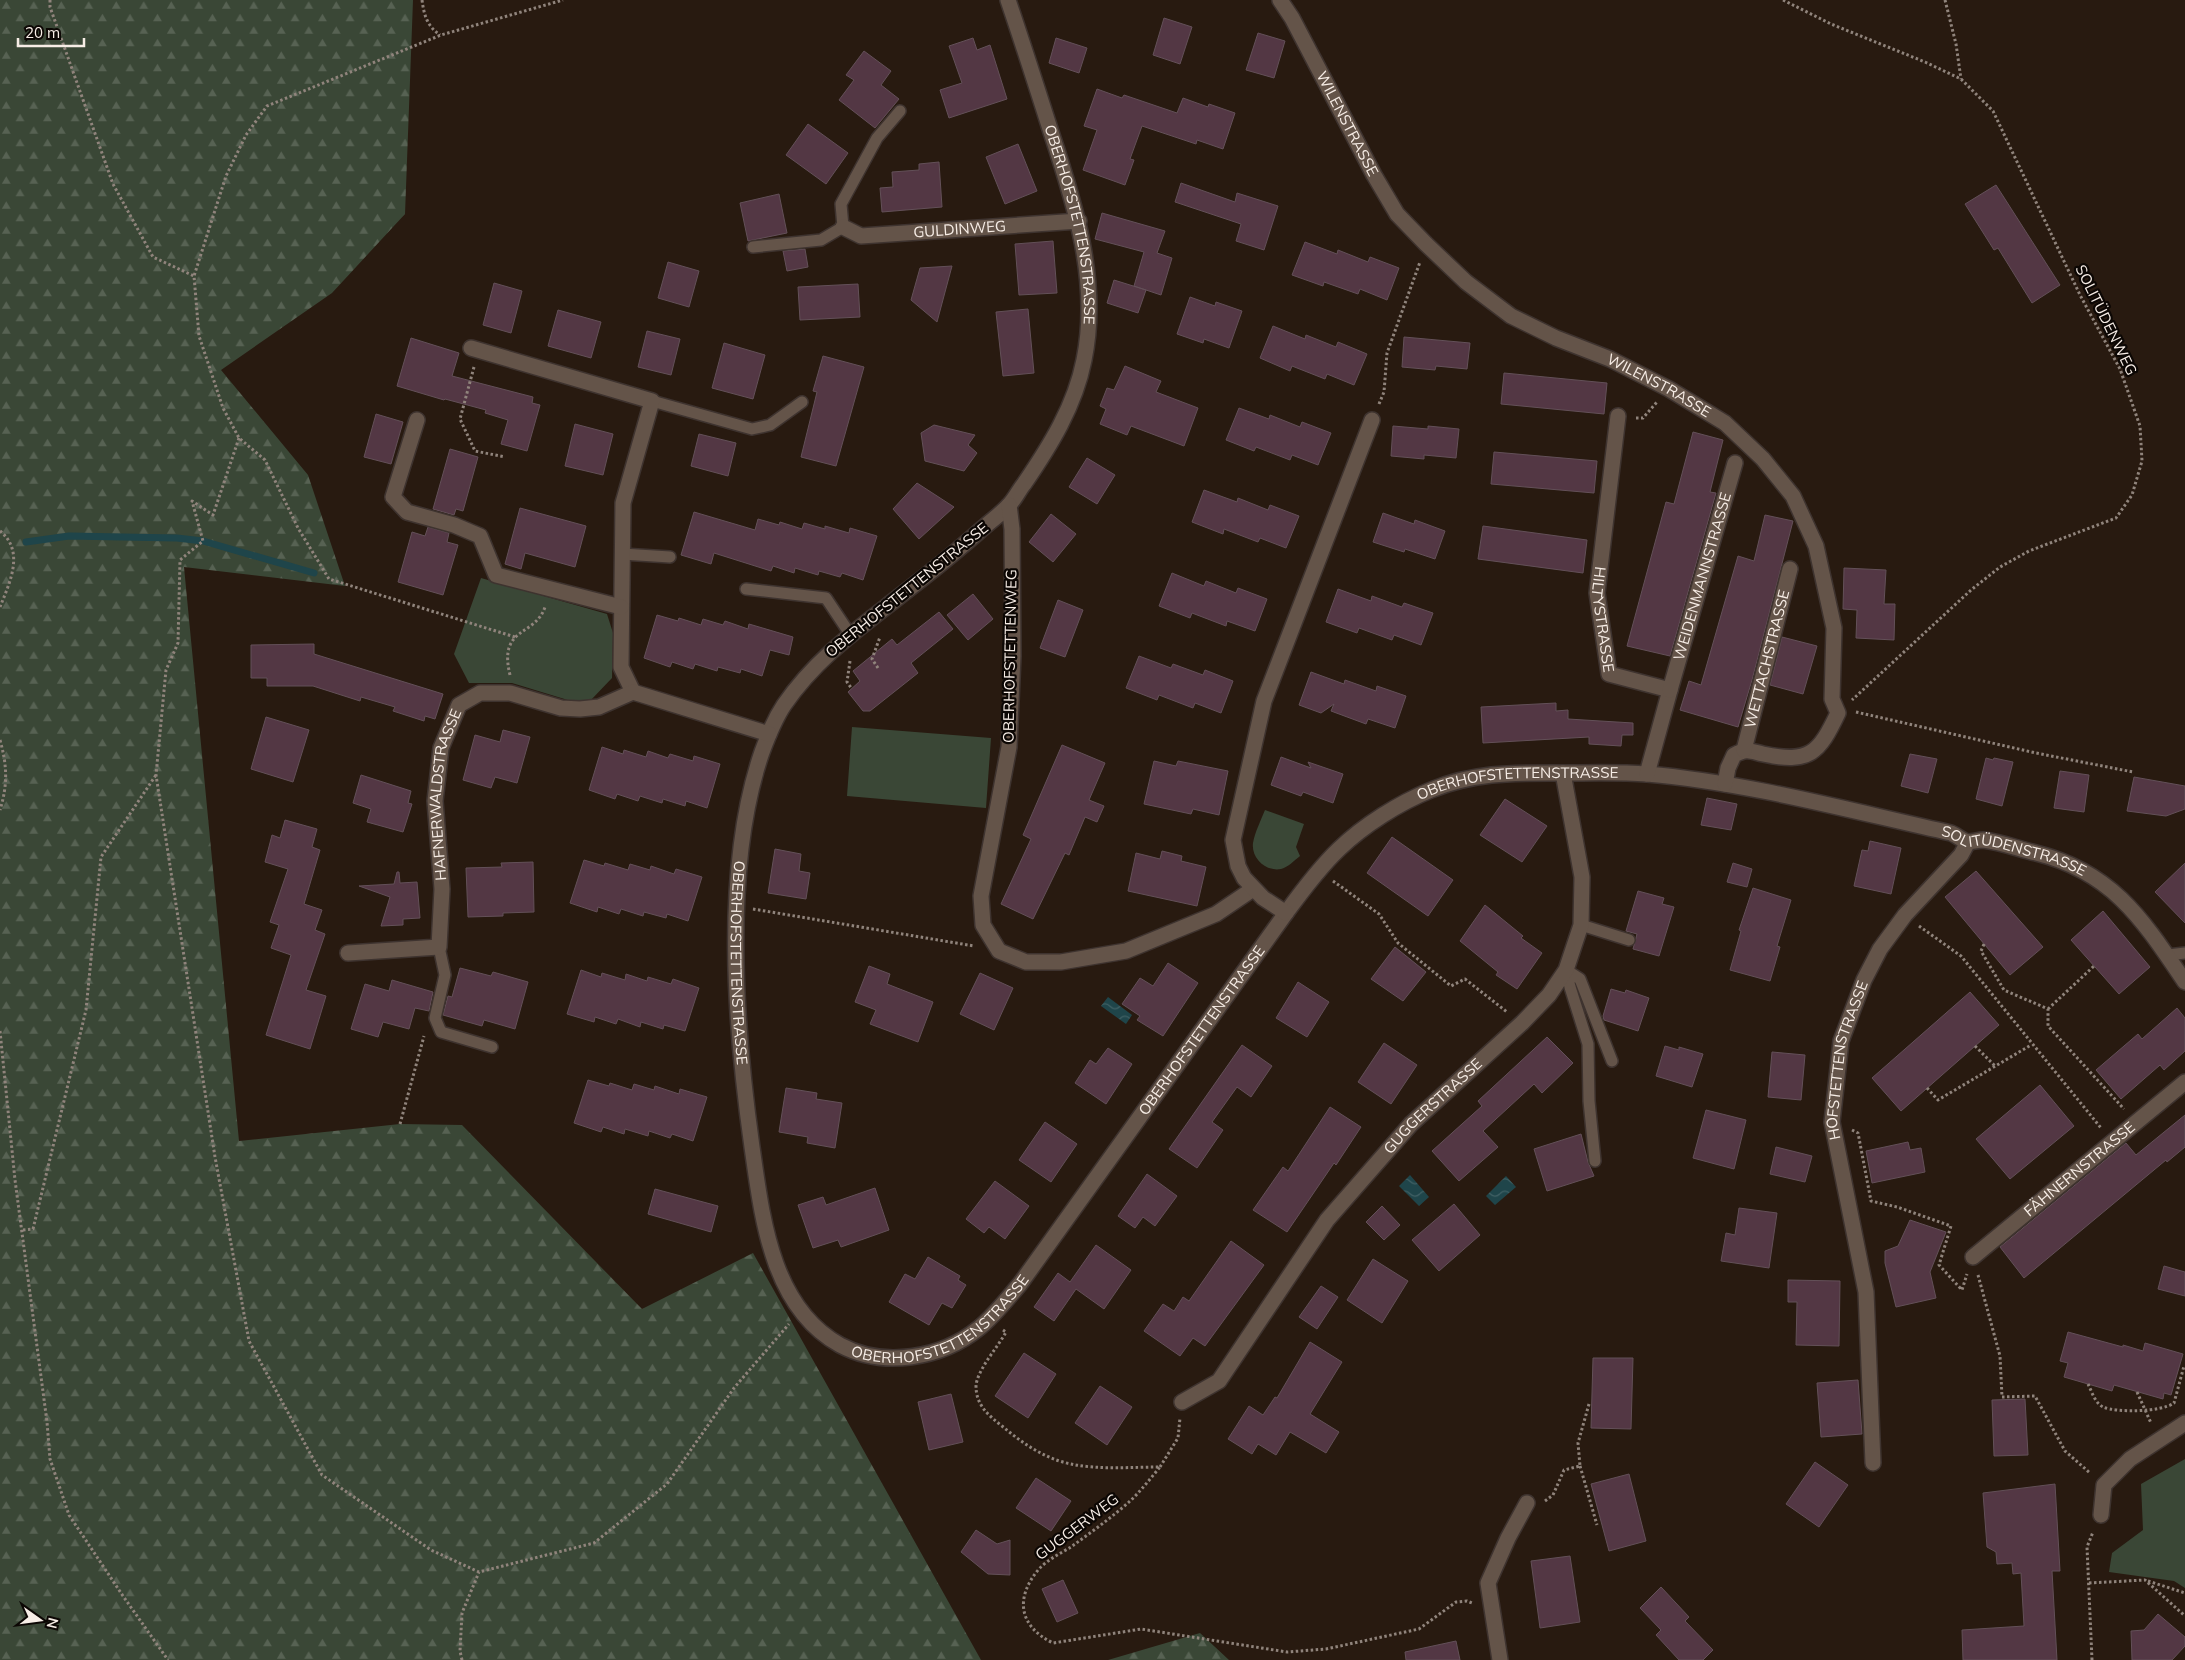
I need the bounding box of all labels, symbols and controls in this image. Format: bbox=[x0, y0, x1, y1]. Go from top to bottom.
scale bar bbox=[18, 15, 84, 47]
text: 20 m bbox=[25, 23, 60, 42]
street label: WILENSTRASSE bbox=[1313, 68, 1383, 179]
street label: OBERHOFSTETTENSTRASSE bbox=[1040, 122, 1099, 325]
street label: GULDINWEG bbox=[913, 216, 1007, 241]
street label: SOLITÜDENWEG bbox=[2071, 261, 2141, 378]
street label: WILENSTRASSE bbox=[1604, 349, 1715, 421]
street label: WEIDENMANNSTRASSE bbox=[1669, 490, 1735, 663]
street label: OBERHOFSTETTENSTRASSE bbox=[821, 518, 992, 661]
street label: HILTYSTRASSE bbox=[1588, 566, 1619, 674]
street label: OBERHOFSTETTENWEG bbox=[998, 569, 1021, 743]
street label: WETTACHSTRASSE bbox=[1740, 587, 1793, 730]
street label: HAFNERWALDSTRASSE bbox=[425, 706, 465, 881]
street label: OBERHOFSTETTENSTRASSE bbox=[1413, 763, 1619, 804]
street label: SOLITÜDENSTRASSE bbox=[1940, 821, 2090, 880]
street label: OBERHOFSTETTENSTRASSE bbox=[727, 860, 752, 1066]
street label: OBERHOFSTETTENSTRASSE bbox=[1134, 942, 1269, 1119]
street label: HOFSTETTENSTRASSE bbox=[1821, 978, 1872, 1142]
street label: GUGGERSTRASSE bbox=[1379, 1054, 1486, 1158]
street label: FÄHNERNSTRASSE bbox=[2020, 1117, 2139, 1220]
street label: OBERHOFSTETTENSTRASSE bbox=[849, 1271, 1033, 1367]
street label: GUGGERWEG bbox=[1031, 1489, 1122, 1564]
north arrow bbox=[15, 1595, 65, 1645]
text: N bbox=[43, 1616, 63, 1630]

